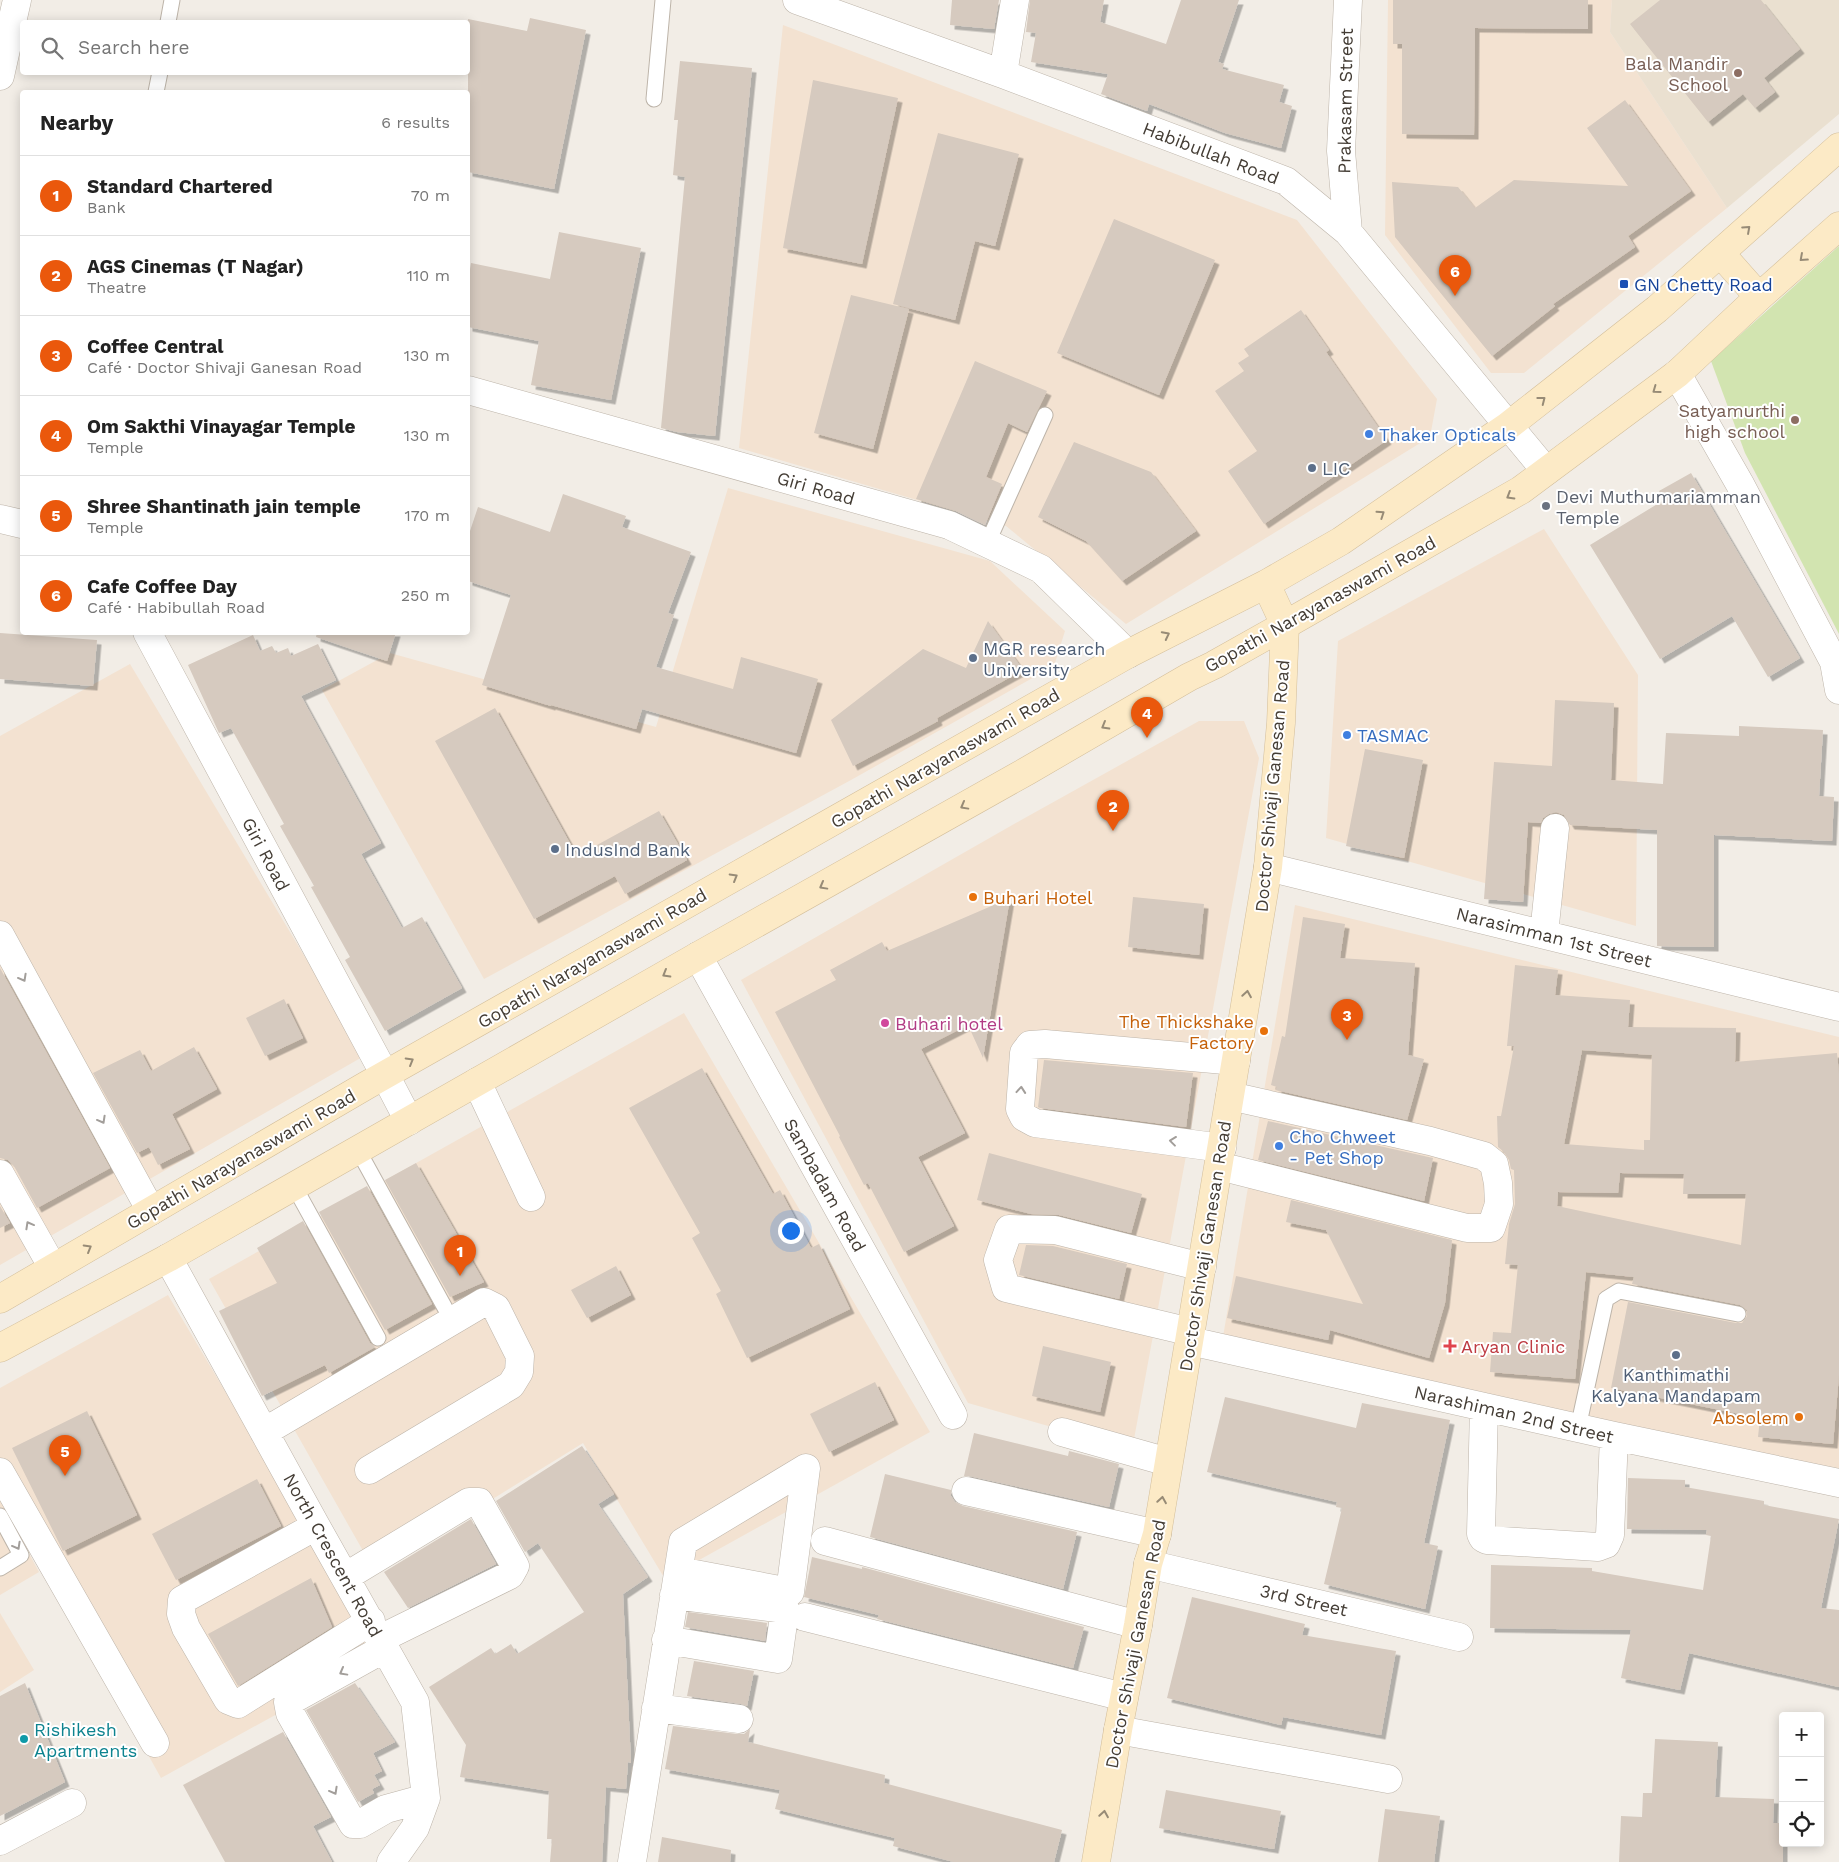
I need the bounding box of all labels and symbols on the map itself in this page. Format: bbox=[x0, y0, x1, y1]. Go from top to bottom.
street label: Prakasam Street bbox=[1333, 28, 1357, 174]
place label: Bala Mandir School bbox=[1625, 53, 1728, 95]
marker: Bala Mandir School bbox=[1732, 67, 1744, 79]
street label: Habibullah Road bbox=[1140, 117, 1282, 189]
one-way arrow bbox=[1742, 225, 1751, 234]
one-way arrow bbox=[1799, 253, 1808, 262]
pin: 6 bbox=[1439, 255, 1471, 296]
place label: GN Chetty Road bbox=[1634, 274, 1773, 295]
marker: GN Chetty Road bbox=[1618, 278, 1630, 290]
one-way arrow bbox=[1652, 384, 1662, 393]
one-way arrow bbox=[1536, 397, 1545, 405]
place label: Satyamurthi high school bbox=[1678, 400, 1785, 442]
marker: Satyamurthi high school bbox=[1789, 414, 1801, 426]
place label: Thaker Opticals bbox=[1379, 424, 1516, 445]
marker: Thaker Opticals bbox=[1363, 428, 1375, 440]
place label: LIC bbox=[1322, 458, 1350, 479]
marker: LIC bbox=[1306, 462, 1318, 474]
street label: Giri Road bbox=[775, 467, 857, 509]
place label: Devi Muthumariamman Temple bbox=[1556, 486, 1761, 528]
one-way arrow bbox=[1507, 490, 1516, 500]
marker: Devi Muthumariamman Temple bbox=[1540, 500, 1552, 512]
one-way arrow bbox=[1375, 511, 1385, 520]
street label: Gopathi Narayanaswami Road bbox=[1201, 532, 1439, 676]
one-way arrow bbox=[1160, 631, 1169, 641]
place label: MGR research University bbox=[983, 638, 1105, 680]
marker: MGR research University bbox=[967, 652, 979, 664]
street label: Doctor Shivaji Ganesan Road bbox=[1250, 659, 1294, 913]
street label: Gopathi Narayanaswami Road bbox=[827, 684, 1063, 832]
pin: 4 bbox=[1131, 697, 1163, 738]
one-way arrow bbox=[1102, 719, 1111, 729]
place label: TASMAC bbox=[1357, 725, 1429, 746]
marker: TASMAC bbox=[1341, 729, 1353, 741]
pin: 2 bbox=[1097, 790, 1129, 831]
one-way arrow bbox=[961, 800, 970, 810]
street label: Giri Road bbox=[238, 814, 294, 894]
place label: IndusInd Bank bbox=[565, 839, 690, 860]
marker: IndusInd Bank bbox=[549, 843, 561, 855]
one-way arrow bbox=[729, 874, 738, 884]
one-way arrow bbox=[819, 880, 828, 890]
street label: Gopathi Narayanaswami Road bbox=[474, 884, 710, 1032]
place label: Buhari Hotel bbox=[983, 887, 1093, 908]
marker: Buhari Hotel bbox=[967, 891, 979, 903]
street label: Narasimman 1st Street bbox=[1454, 903, 1654, 972]
one-way arrow bbox=[662, 968, 671, 978]
one-way arrow bbox=[17, 973, 27, 982]
one-way arrow bbox=[1241, 990, 1252, 998]
pin: 3 bbox=[1331, 999, 1363, 1040]
place label: The Thickshake Factory bbox=[1119, 1011, 1255, 1053]
place label: Buhari hotel bbox=[895, 1013, 1003, 1034]
marker: Buhari hotel bbox=[879, 1017, 891, 1029]
marker: The Thickshake Factory bbox=[1258, 1025, 1270, 1037]
one-way arrow bbox=[404, 1057, 413, 1067]
street label: Gopathi Narayanaswami Road bbox=[123, 1085, 359, 1233]
one-way arrow bbox=[1015, 1086, 1026, 1094]
one-way arrow bbox=[95, 1115, 105, 1124]
street label: Sambadam Road bbox=[780, 1115, 870, 1255]
street label: Doctor Shivaji Ganesan Road bbox=[1175, 1119, 1235, 1373]
place label: Cho Chweet - Pet Shop bbox=[1289, 1126, 1396, 1168]
one-way arrow bbox=[1169, 1136, 1177, 1147]
marker: Cho Chweet - Pet Shop bbox=[1273, 1140, 1285, 1152]
your location bbox=[778, 1218, 804, 1244]
one-way arrow bbox=[25, 1222, 35, 1231]
pin: 1 bbox=[444, 1235, 476, 1276]
one-way arrow bbox=[82, 1244, 91, 1254]
place label: Aryan Clinic bbox=[1461, 1336, 1565, 1357]
marker: Aryan Clinic bbox=[1443, 1339, 1457, 1353]
marker: Kanthimathi Kalyana Mandapam bbox=[1670, 1349, 1682, 1361]
place label: Kanthimathi Kalyana Mandapam bbox=[1591, 1364, 1761, 1406]
street label: Narashiman 2nd Street bbox=[1412, 1381, 1616, 1447]
place label: Absolem bbox=[1713, 1407, 1789, 1428]
marker: Absolem bbox=[1793, 1411, 1805, 1423]
pin: 5 bbox=[49, 1435, 81, 1476]
street label: North Crescent Road bbox=[279, 1469, 387, 1641]
one-way arrow bbox=[1157, 1495, 1167, 1504]
street label: Doctor Shivaji Ganesan Road bbox=[1101, 1518, 1169, 1770]
one-way arrow bbox=[11, 1541, 21, 1550]
street label: 3rd Street bbox=[1258, 1580, 1350, 1620]
one-way arrow bbox=[339, 1665, 348, 1675]
place label: Rishikesh Apartments bbox=[34, 1719, 137, 1761]
marker: Rishikesh Apartments bbox=[18, 1733, 30, 1745]
one-way arrow bbox=[327, 1785, 337, 1794]
one-way arrow bbox=[1098, 1810, 1109, 1818]

